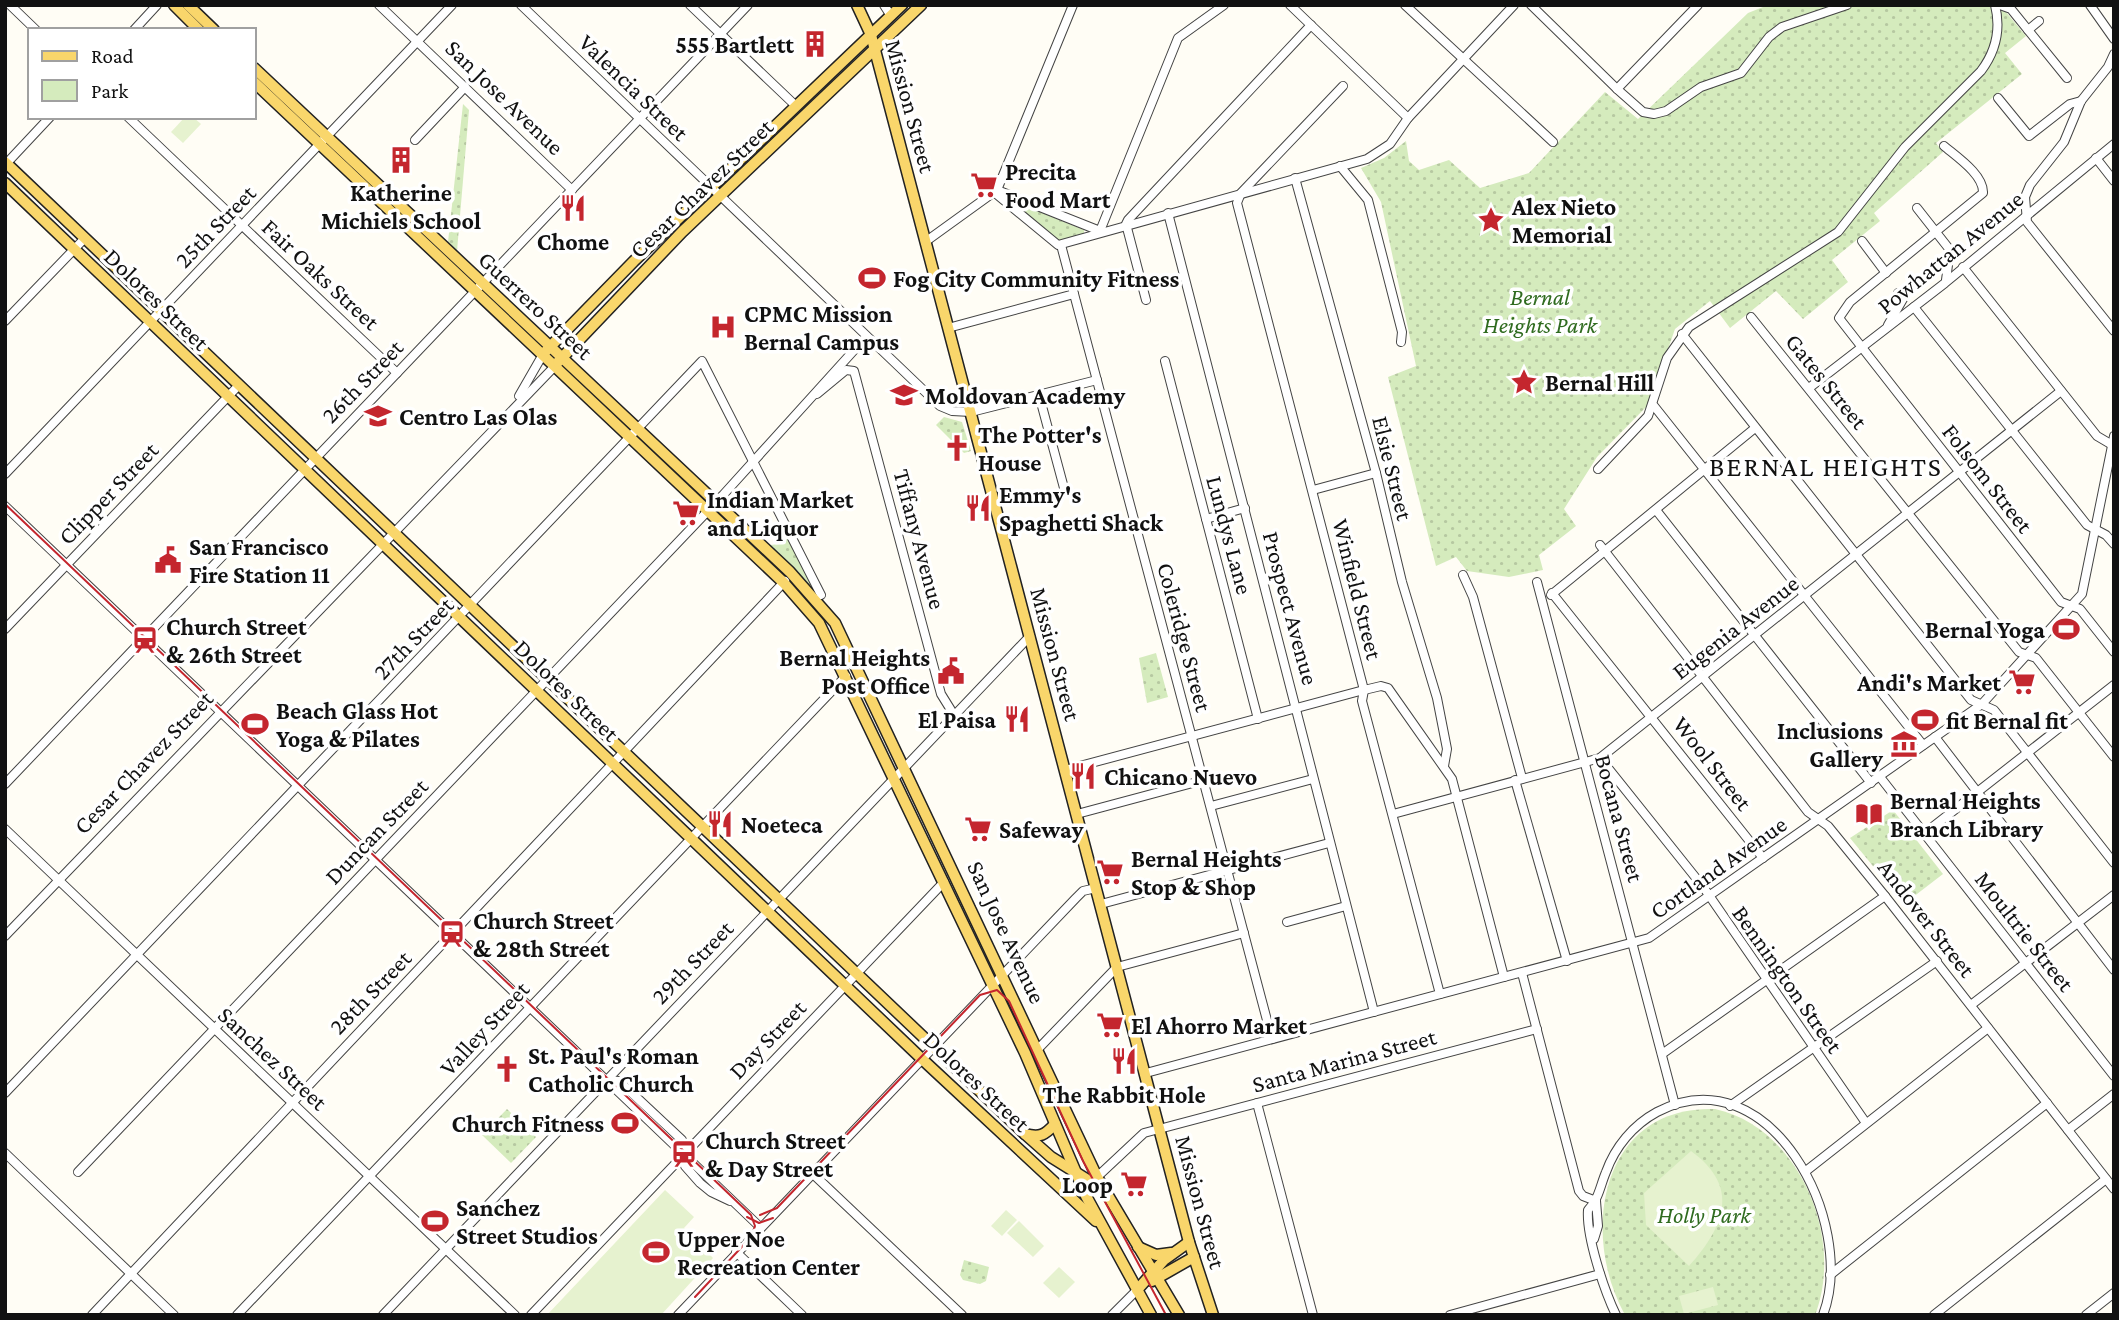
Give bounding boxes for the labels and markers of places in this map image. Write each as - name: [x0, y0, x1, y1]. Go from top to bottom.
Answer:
- building icon: 555 Bartlett: [800, 29, 830, 59]
- place label: 555 Bartlett: [675, 31, 794, 58]
- building icon: Katherine Michiels School: [386, 145, 416, 175]
- place label: Precita Food Mart: [1005, 158, 1111, 213]
- supermarket icon: Precita Food Mart: [969, 170, 999, 200]
- place label: Katherine Michiels School: [321, 179, 481, 234]
- restaurant icon: Chome: [558, 193, 588, 223]
- place label: Alex Nieto Memorial: [1511, 193, 1616, 248]
- place icon: Alex Nieto Memorial: [1476, 205, 1506, 235]
- place label: Chome: [537, 228, 609, 255]
- sports icon: Fog City Community Fitness: [857, 263, 887, 293]
- place label: Fog City Community Fitness: [893, 265, 1180, 292]
- place label: CPMC Mission Bernal Campus: [744, 300, 899, 355]
- hospital icon: CPMC Mission Bernal Campus: [708, 312, 738, 342]
- place icon: Bernal Hill: [1509, 367, 1539, 397]
- place label: Bernal Hill: [1545, 369, 1654, 396]
- school or university icon: Moldovan Academy: [889, 380, 919, 410]
- place label: Moldovan Academy: [925, 382, 1125, 409]
- school or university icon: Centro Las Olas: [363, 401, 393, 431]
- place label: Centro Las Olas: [399, 403, 557, 430]
- place label: The Potter's House: [978, 421, 1102, 476]
- church icon: The Potter's House: [942, 433, 972, 463]
- place label: Emmy's Spaghetti Shack: [999, 481, 1164, 536]
- place label: Indian Market and Liquor: [707, 486, 854, 541]
- restaurant icon: Emmy's Spaghetti Shack: [963, 493, 993, 523]
- supermarket icon: Indian Market and Liquor: [671, 498, 701, 528]
- place label: San Francisco Fire Station 11: [189, 533, 330, 588]
- public building icon: San Francisco Fire Station 11: [153, 545, 183, 575]
- place label: Church Street & 26th Street: [166, 613, 307, 668]
- sports icon: Bernal Yoga: [2051, 614, 2081, 644]
- place label: Bernal Yoga: [1925, 616, 2045, 643]
- station icon: Church Street & 26th Street: [130, 625, 160, 655]
- place label: Bernal Heights Post Office: [779, 644, 930, 699]
- public building icon: Bernal Heights Post Office: [936, 656, 966, 686]
- supermarket icon: Andi's Market: [2007, 667, 2037, 697]
- place label: Andi's Market: [1856, 669, 2001, 696]
- place label: Beach Glass Hot Yoga & Pilates: [276, 697, 438, 752]
- restaurant icon: El Paisa: [1002, 704, 1032, 734]
- sports icon: fit Bernal fit: [1910, 705, 1940, 735]
- place label: El Paisa: [918, 706, 996, 733]
- place label: fit Bernal fit: [1946, 707, 2068, 734]
- sports icon: Beach Glass Hot Yoga & Pilates: [240, 709, 270, 739]
- place label: Inclusions Gallery: [1777, 717, 1883, 772]
- museum icon: Inclusions Gallery: [1889, 729, 1919, 759]
- restaurant icon: Chicano Nuevo: [1068, 761, 1098, 791]
- place label: Chicano Nuevo: [1104, 763, 1257, 790]
- place label: Bernal Heights Branch Library: [1890, 787, 2043, 842]
- library icon: Bernal Heights Branch Library: [1854, 799, 1884, 829]
- restaurant icon: Noeteca: [705, 809, 735, 839]
- place label: Noeteca: [741, 811, 823, 838]
- supermarket icon: Safeway: [963, 814, 993, 844]
- place label: Safeway: [999, 816, 1084, 843]
- place label: Bernal Heights Stop & Shop: [1131, 845, 1282, 900]
- supermarket icon: Bernal Heights Stop & Shop: [1095, 857, 1125, 887]
- place label: Church Street & 28th Street: [473, 907, 614, 962]
- station icon: Church Street & 28th Street: [437, 919, 467, 949]
- supermarket icon: El Ahorro Market: [1095, 1010, 1125, 1040]
- place label: El Ahorro Market: [1131, 1012, 1307, 1039]
- place label: St. Paul's Roman Catholic Church: [528, 1042, 699, 1097]
- restaurant icon: The Rabbit Hole: [1109, 1046, 1139, 1076]
- church icon: St. Paul's Roman Catholic Church: [492, 1054, 522, 1084]
- place label: The Rabbit Hole: [1042, 1081, 1206, 1108]
- sports icon: Church Fitness: [610, 1108, 640, 1138]
- place label: Church Fitness: [452, 1110, 604, 1137]
- place label: Church Street & Day Street: [705, 1127, 846, 1182]
- station icon: Church Street & Day Street: [669, 1139, 699, 1169]
- supermarket icon: Loop: [1119, 1169, 1149, 1199]
- place label: Loop: [1062, 1171, 1113, 1198]
- place label: Sanchez Street Studios: [456, 1194, 598, 1249]
- sports icon: Sanchez Street Studios: [420, 1206, 450, 1236]
- place label: Upper Noe Recreation Center: [677, 1225, 860, 1280]
- sports icon: Upper Noe Recreation Center: [641, 1237, 671, 1267]

